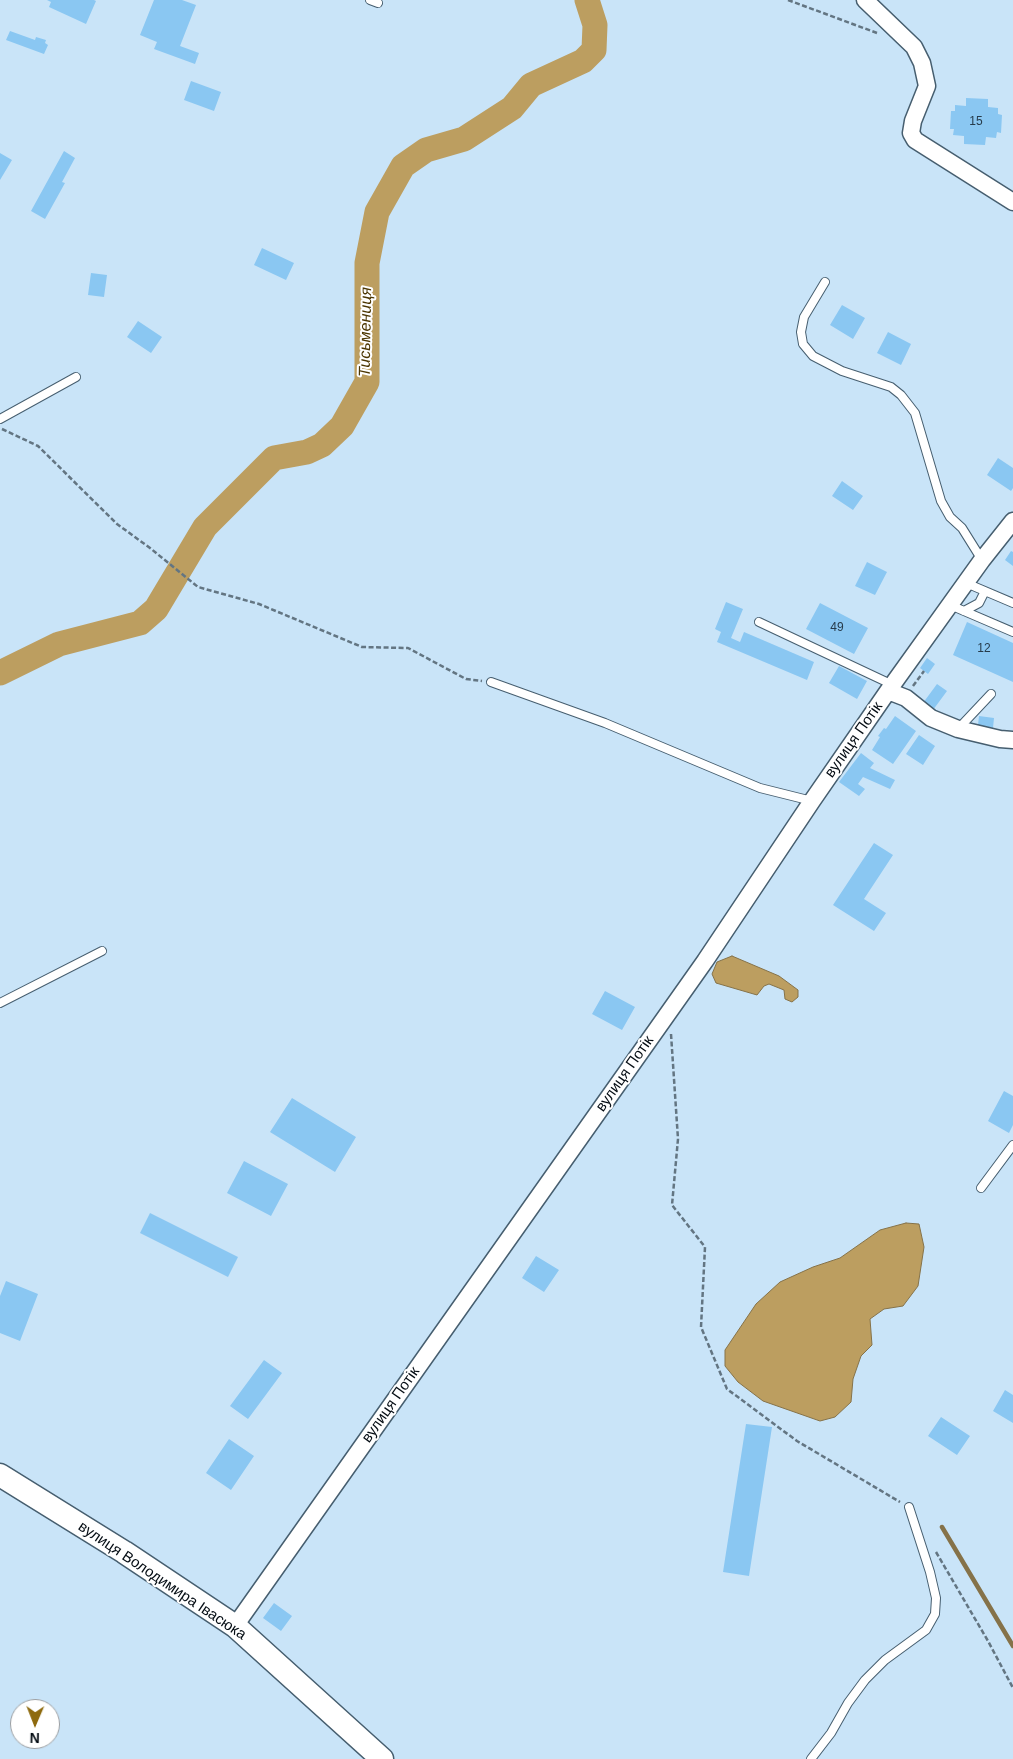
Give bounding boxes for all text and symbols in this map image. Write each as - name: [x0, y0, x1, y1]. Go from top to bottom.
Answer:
- house number: 15: [969, 115, 983, 129]
- water label: Тисьмениця: [356, 287, 376, 377]
- house number: 49: [830, 621, 844, 635]
- house number: 12: [977, 642, 991, 656]
- street label: вулиця Потік: [821, 699, 887, 781]
- street label: вулиця Потік: [592, 1033, 658, 1115]
- street label: вулиця Потік: [358, 1364, 424, 1446]
- street label: вулиця Володимира Івасюка: [75, 1518, 249, 1644]
- north arrow: [10, 1699, 60, 1749]
- text: N: [30, 1730, 40, 1746]

